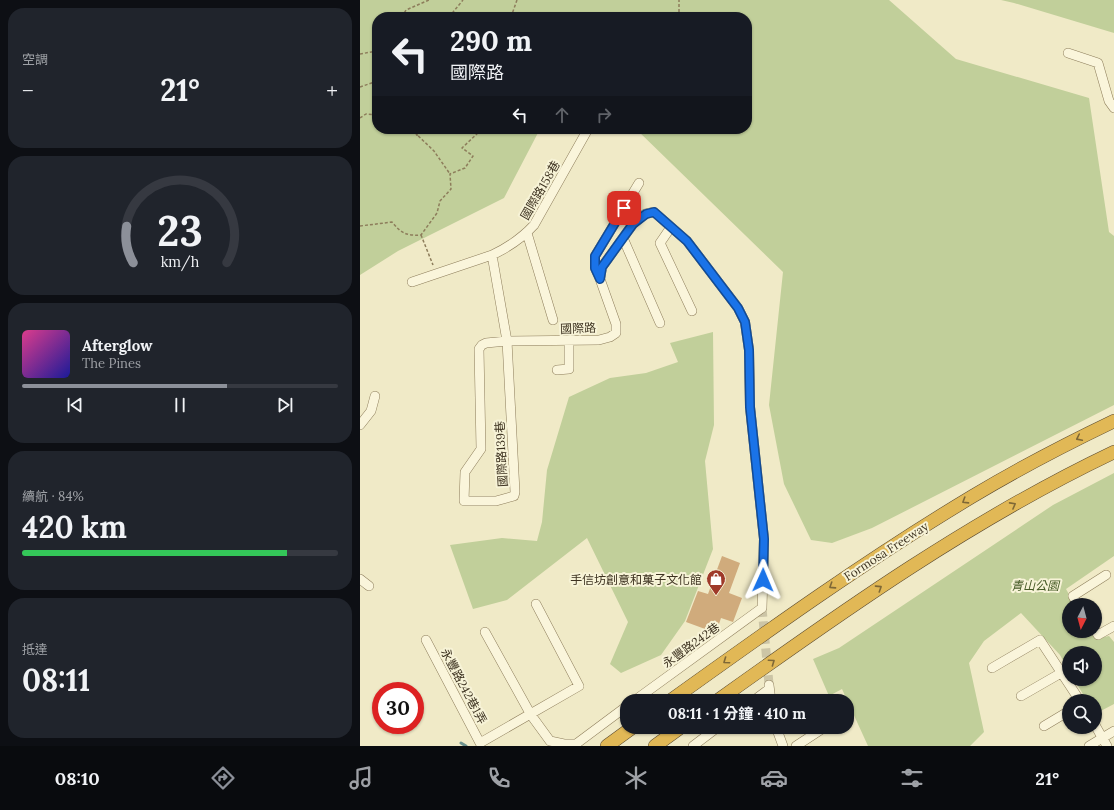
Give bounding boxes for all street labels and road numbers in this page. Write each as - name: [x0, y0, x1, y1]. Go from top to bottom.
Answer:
- street label: 國際路158巷: [517, 158, 563, 222]
- street label: 國際路: [560, 320, 596, 336]
- street label: 國際路139巷: [492, 421, 510, 487]
- street label: Formosa Freeway: [841, 518, 932, 584]
- street label: 永豐路242巷: [659, 619, 723, 671]
- street label: 永豐路242巷1弄: [438, 646, 490, 726]

